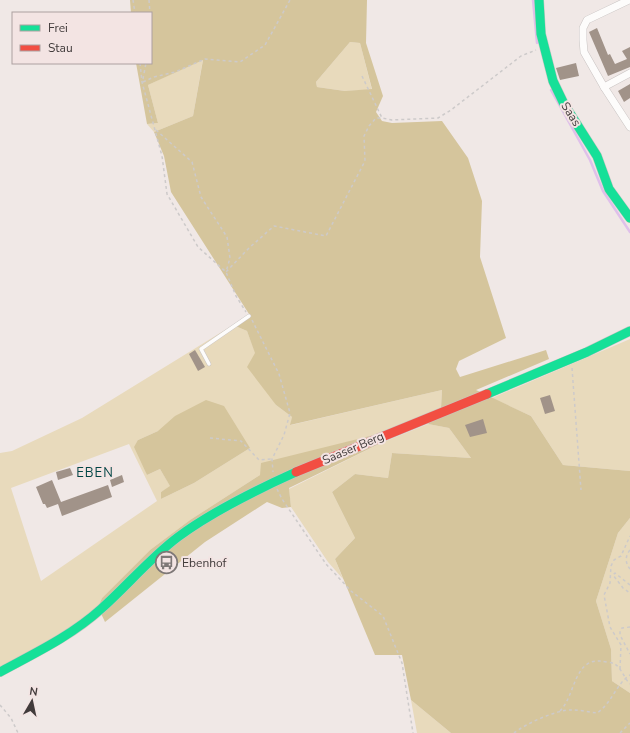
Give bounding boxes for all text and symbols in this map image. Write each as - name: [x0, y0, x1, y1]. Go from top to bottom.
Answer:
- legend: [12, 12, 152, 64]
- text: Frei: [48, 20, 68, 36]
- text: Stau: [48, 40, 73, 56]
- street label: Saas: [557, 99, 585, 129]
- street label: Saaser Berg: [320, 428, 386, 468]
- district label: EBEN: [76, 464, 114, 482]
- bus stop icon: Ebenhof: [153, 550, 179, 576]
- place label: Ebenhof: [182, 555, 228, 571]
- north arrow: [12, 681, 52, 721]
- text: N: [28, 684, 39, 700]

